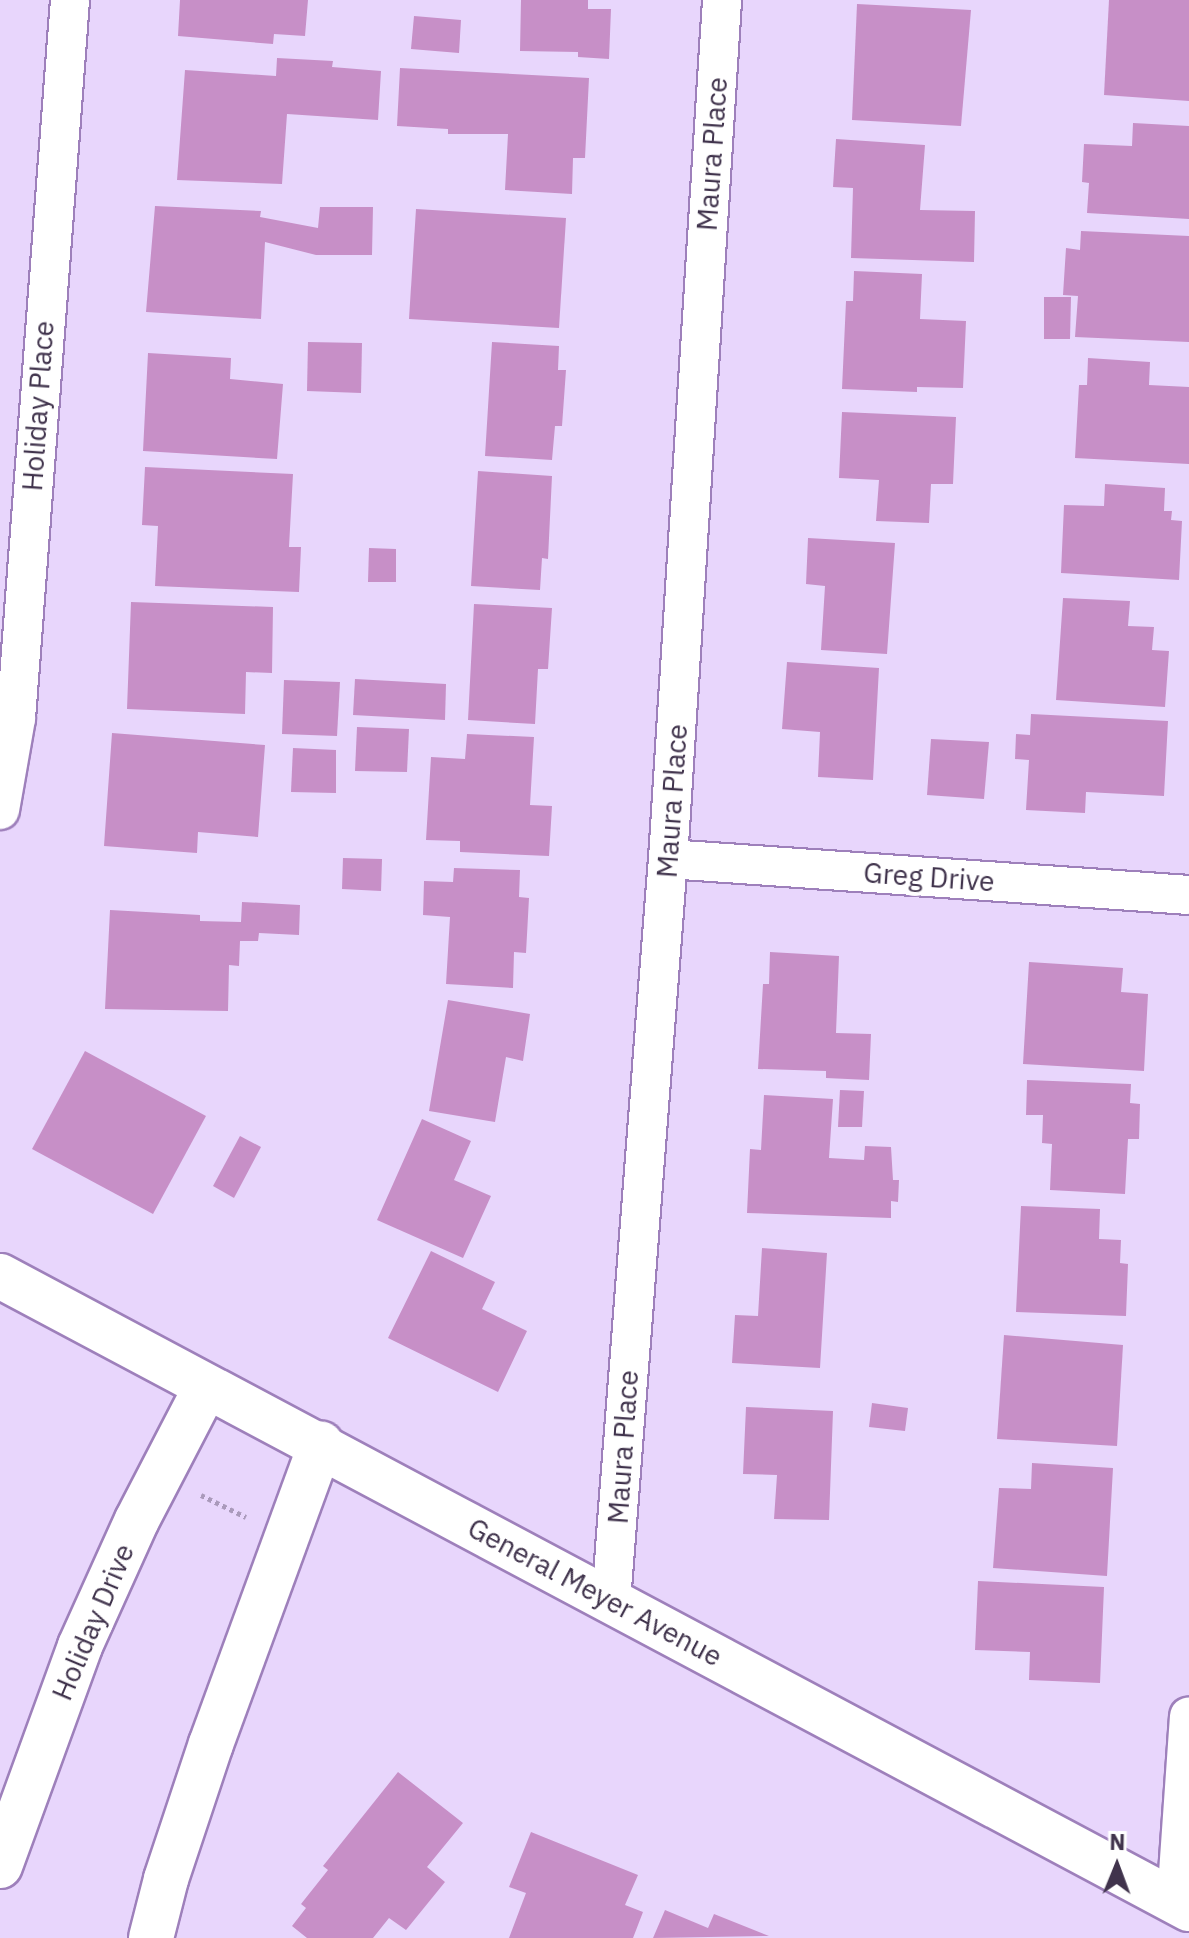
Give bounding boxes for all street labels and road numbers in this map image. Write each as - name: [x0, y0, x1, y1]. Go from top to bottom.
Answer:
- street label: Maura Place: [690, 76, 734, 232]
- street label: Holiday Place: [15, 320, 61, 492]
- street label: Maura Place: [650, 723, 694, 879]
- street label: Greg Drive: [862, 856, 996, 898]
- street label: Maura Place: [601, 1369, 645, 1525]
- street label: General Meyer Avenue: [462, 1511, 728, 1673]
- street label: Holiday Drive: [45, 1539, 141, 1705]

